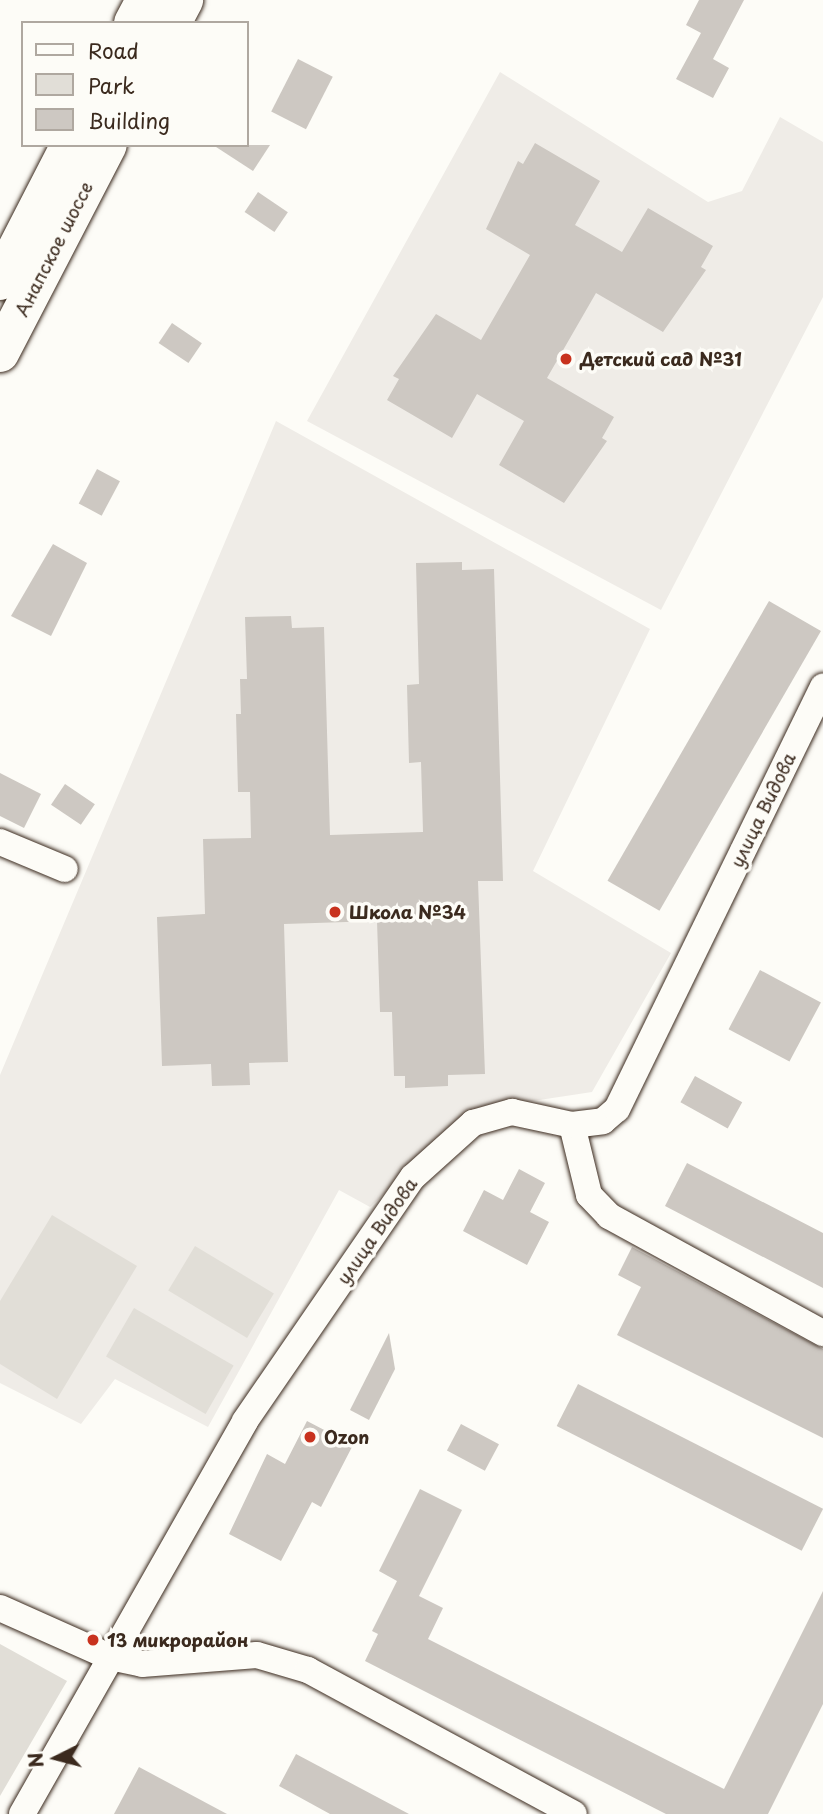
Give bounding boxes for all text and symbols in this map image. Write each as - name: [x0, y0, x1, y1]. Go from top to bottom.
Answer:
- legend: [21, 21, 248, 147]
- text: Road: [88, 34, 139, 66]
- text: Park: [88, 69, 135, 101]
- text: Building: [88, 104, 170, 136]
- street label: Анапское шоссе: [11, 178, 97, 320]
- place label: Детский сад №31: [580, 348, 743, 370]
- marker: Детский сад №31: [558, 351, 574, 367]
- street label: улица Видова: [726, 749, 800, 871]
- place label: Школа №34: [349, 901, 467, 923]
- marker: Школа №34: [327, 904, 343, 920]
- street label: улица Видова: [332, 1174, 422, 1288]
- place label: Ozon: [324, 1426, 369, 1448]
- marker: Ozon: [302, 1429, 318, 1445]
- place label: 13 микрорайон: [107, 1629, 249, 1651]
- marker: 13 микрорайон: [85, 1632, 101, 1648]
- north arrow: [21, 1723, 91, 1793]
- text: N: [20, 1751, 50, 1769]

